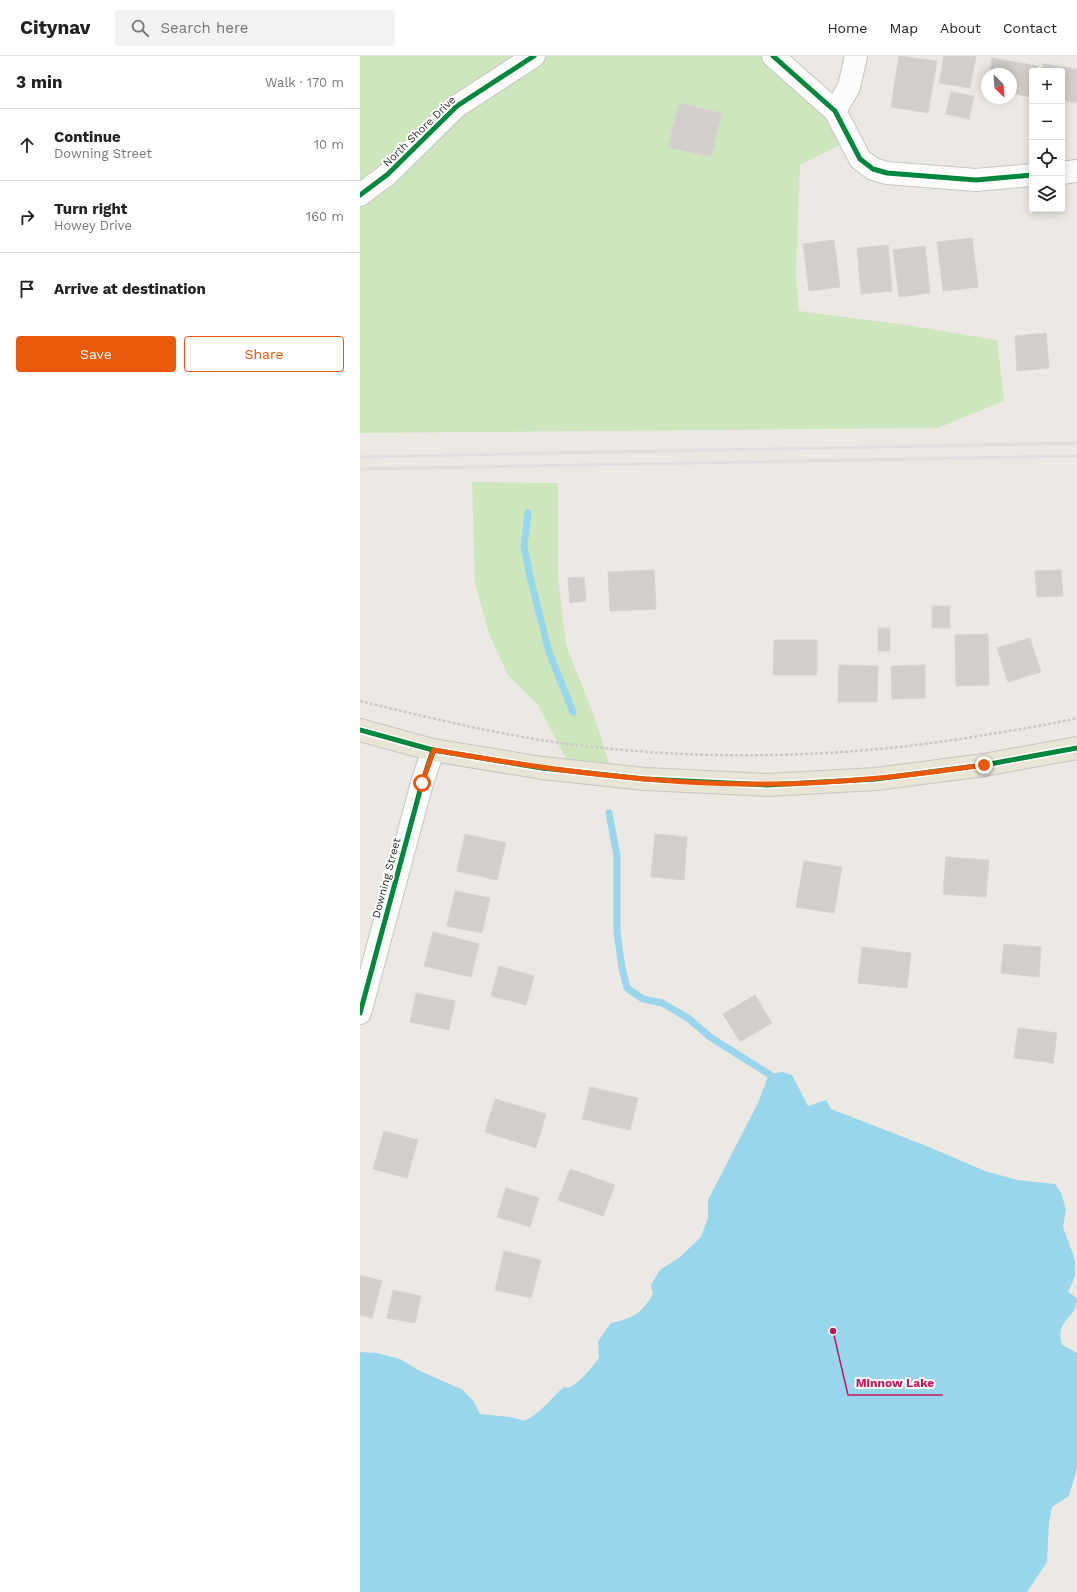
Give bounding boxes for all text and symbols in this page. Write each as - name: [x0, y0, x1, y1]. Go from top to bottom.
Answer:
- search box: [115, 10, 395, 46]
- text: Citynav: [20, 16, 91, 39]
- icon: search: [129, 17, 151, 39]
- text: Search here: [161, 19, 248, 37]
- text: Home: [827, 20, 867, 36]
- text: Map: [889, 20, 918, 36]
- text: About: [940, 20, 981, 36]
- text: Contact: [1003, 20, 1057, 36]
- north arrow: [981, 68, 1017, 104]
- map controls: [1029, 68, 1065, 212]
- button: +: [1029, 68, 1065, 104]
- text: 3 min: [16, 72, 62, 92]
- text: Walk · 170 m: [265, 75, 344, 90]
- street label: North Shore Drive: [380, 93, 458, 169]
- button: −: [1029, 104, 1065, 140]
- text: Continue: [54, 128, 121, 146]
- icon: ahead: [16, 134, 38, 156]
- text: 10 m: [314, 137, 344, 152]
- button: locate: [1029, 140, 1065, 176]
- text: Downing Street: [54, 146, 152, 161]
- button: layers: [1029, 176, 1065, 212]
- text: Turn right: [54, 200, 127, 218]
- icon: right: [16, 206, 38, 228]
- text: 160 m: [306, 209, 344, 224]
- text: Howey Drive: [54, 218, 132, 233]
- icon: arrive: [16, 278, 38, 300]
- text: Arrive at destination: [54, 280, 206, 298]
- button: Save: [16, 336, 176, 372]
- button: Share: [184, 336, 344, 372]
- route end: [975, 756, 993, 774]
- route start: [413, 774, 431, 792]
- street label: Downing Street: [369, 836, 404, 920]
- callout: Minnow Lake: [848, 1371, 943, 1395]
- text: Minnow Lake: [856, 1376, 934, 1390]

